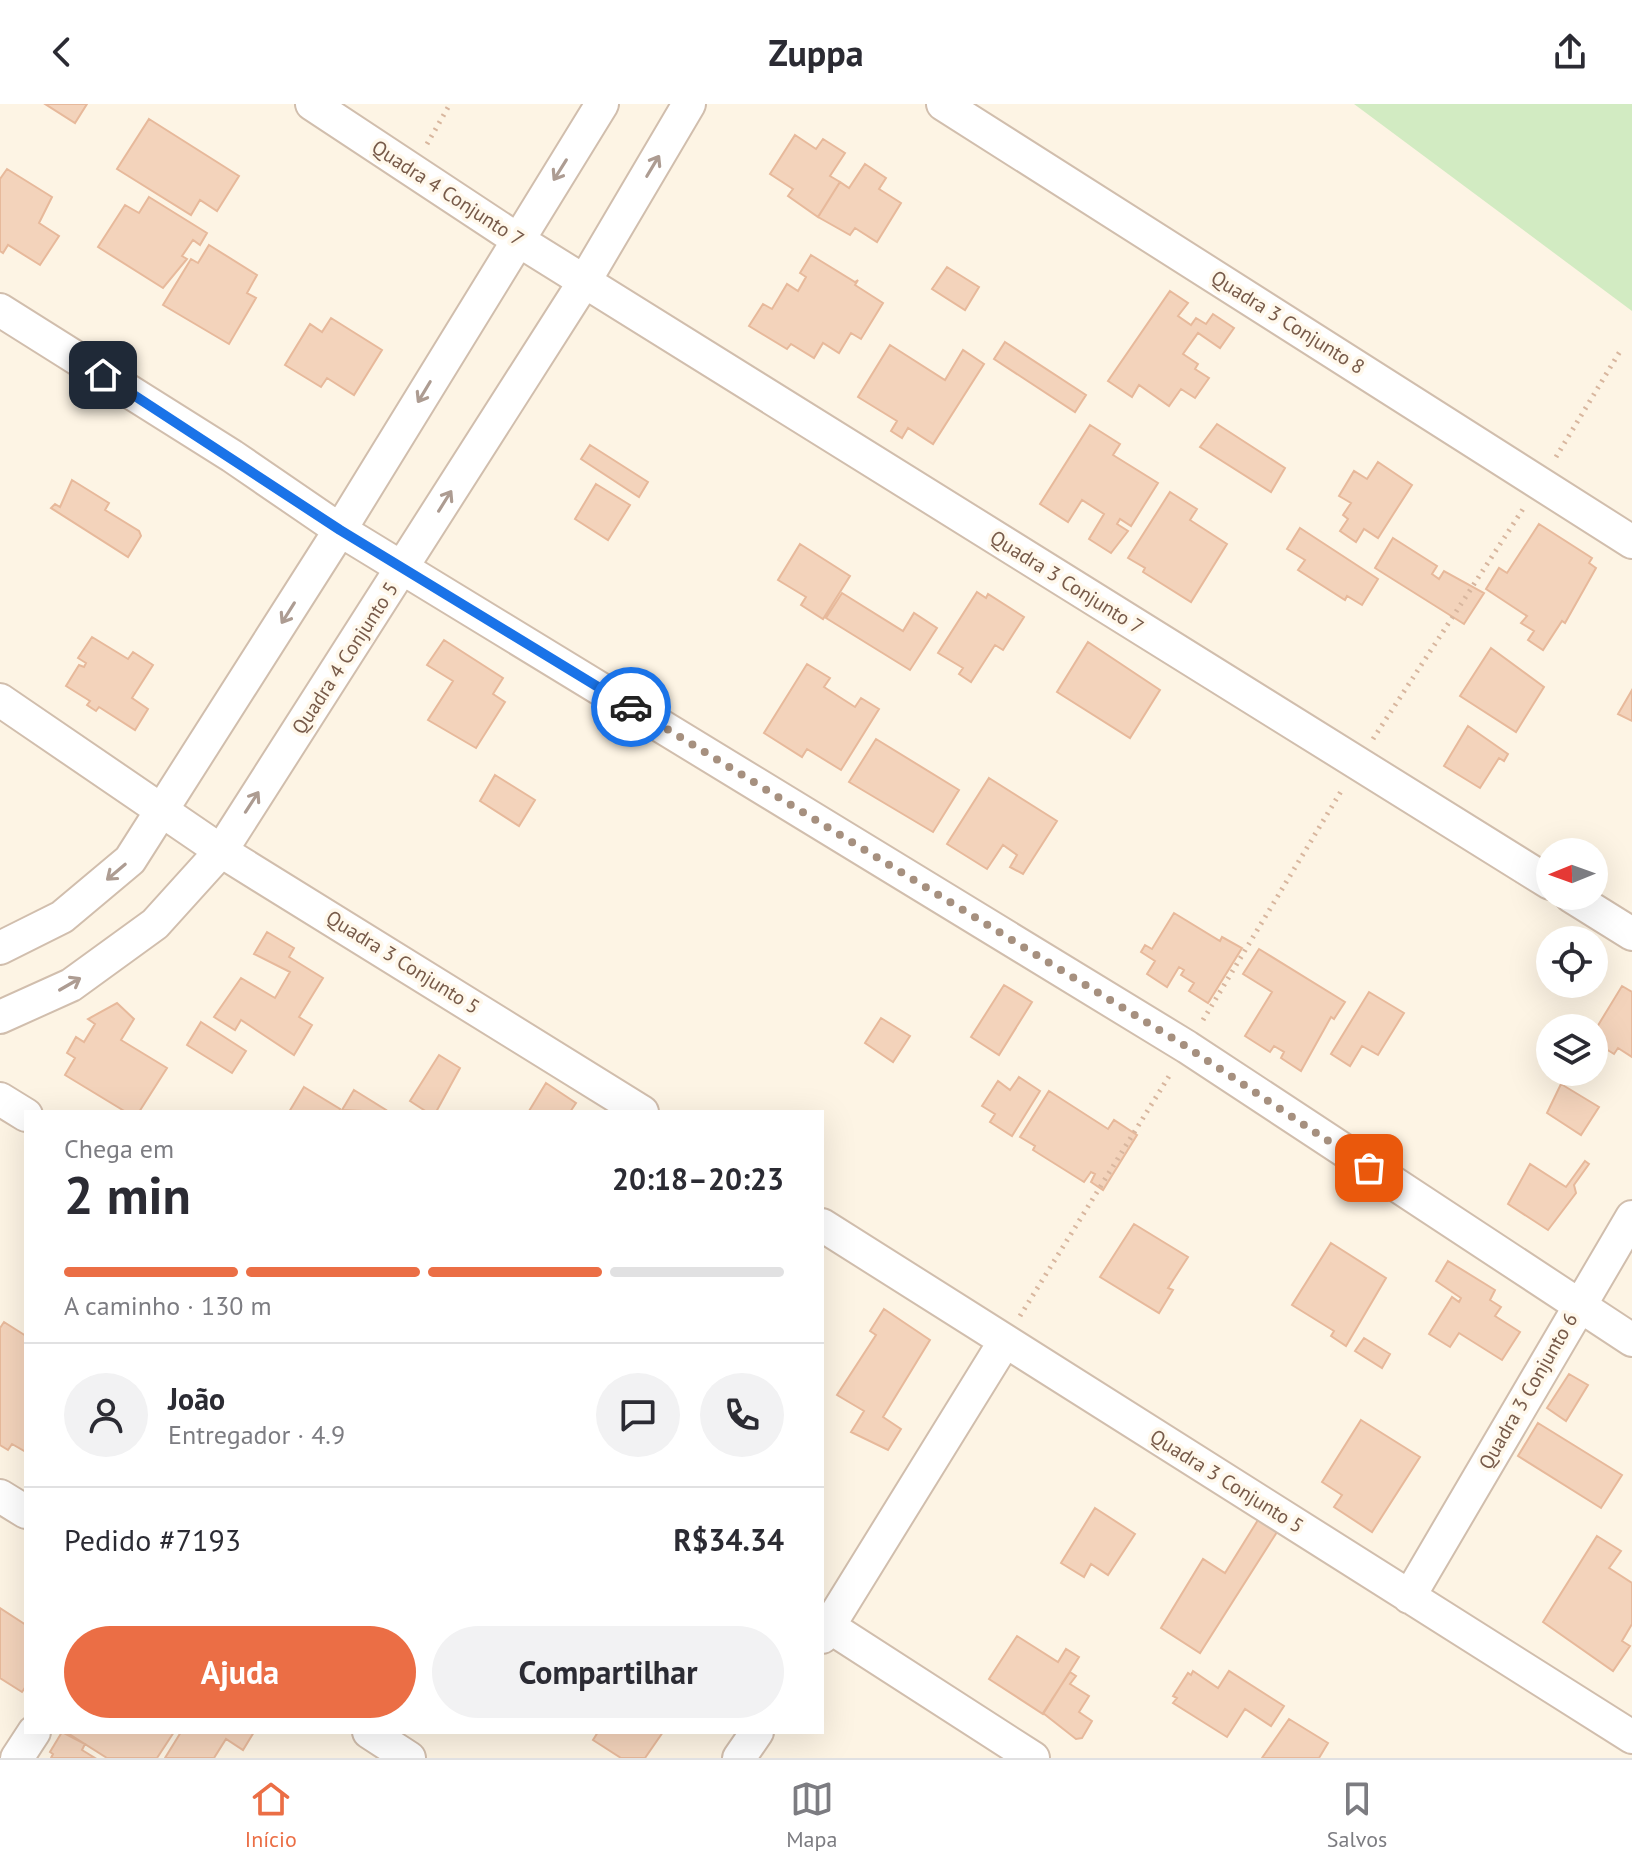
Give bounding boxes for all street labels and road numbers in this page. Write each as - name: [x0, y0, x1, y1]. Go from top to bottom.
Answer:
- street label: Quadra 4 Conjunto 7: [367, 134, 529, 252]
- street label: Quadra 3 Conjunto 8: [1206, 264, 1370, 380]
- street label: Quadra 3 Conjunto 7: [985, 524, 1149, 640]
- street label: Quadra 4 Conjunto 5: [286, 577, 404, 739]
- street label: Quadra 3 Conjunto 5: [321, 904, 485, 1020]
- street label: Quadra 3 Conjunto 6: [1473, 1308, 1583, 1474]
- street label: Quadra 3 Conjunto 5: [1145, 1423, 1309, 1539]

